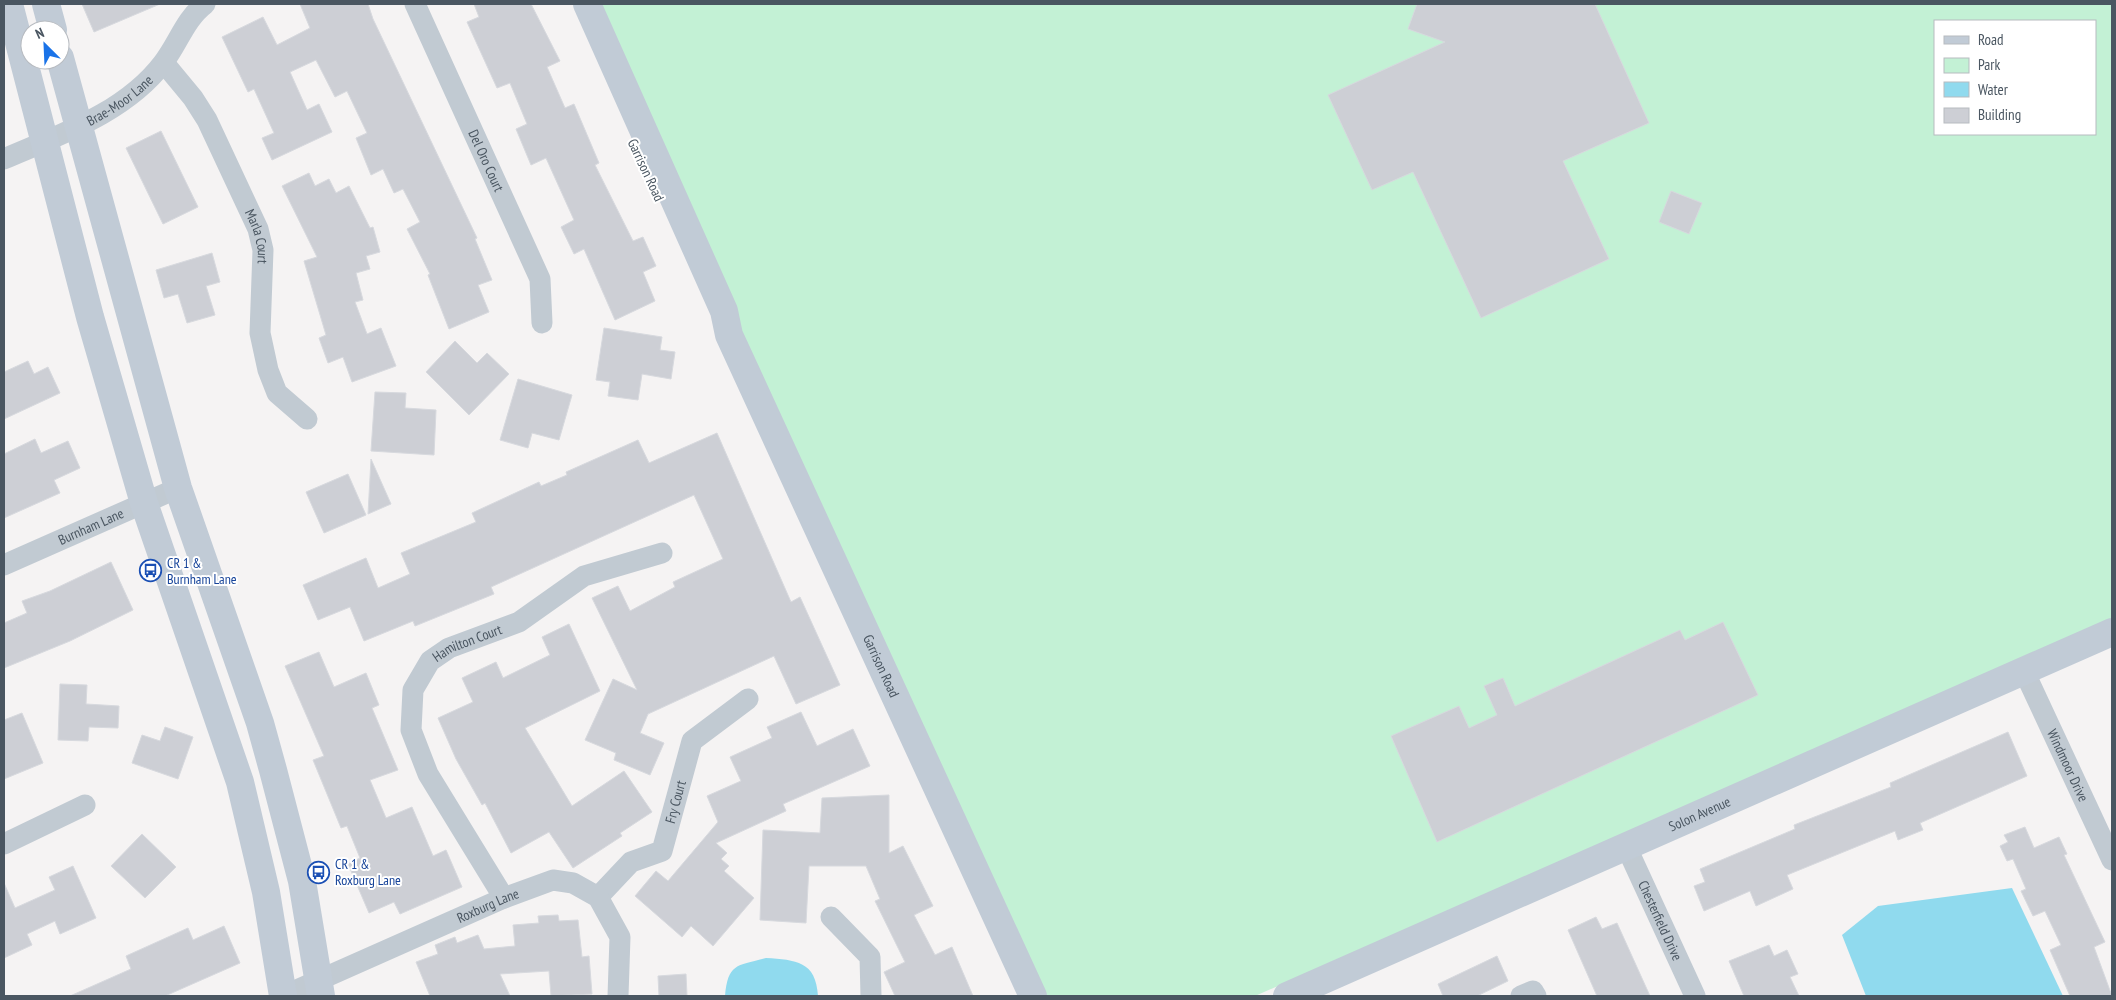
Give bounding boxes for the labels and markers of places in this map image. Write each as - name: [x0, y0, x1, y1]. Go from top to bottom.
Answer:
- place label: CR 1 & Burnham Lane: [167, 554, 237, 588]
- bus stop icon: CR 1 & Burnham Lane: [139, 559, 163, 583]
- place label: CR 1 & Roxburg Lane: [335, 855, 401, 889]
- bus stop icon: CR 1 & Roxburg Lane: [307, 860, 331, 884]

